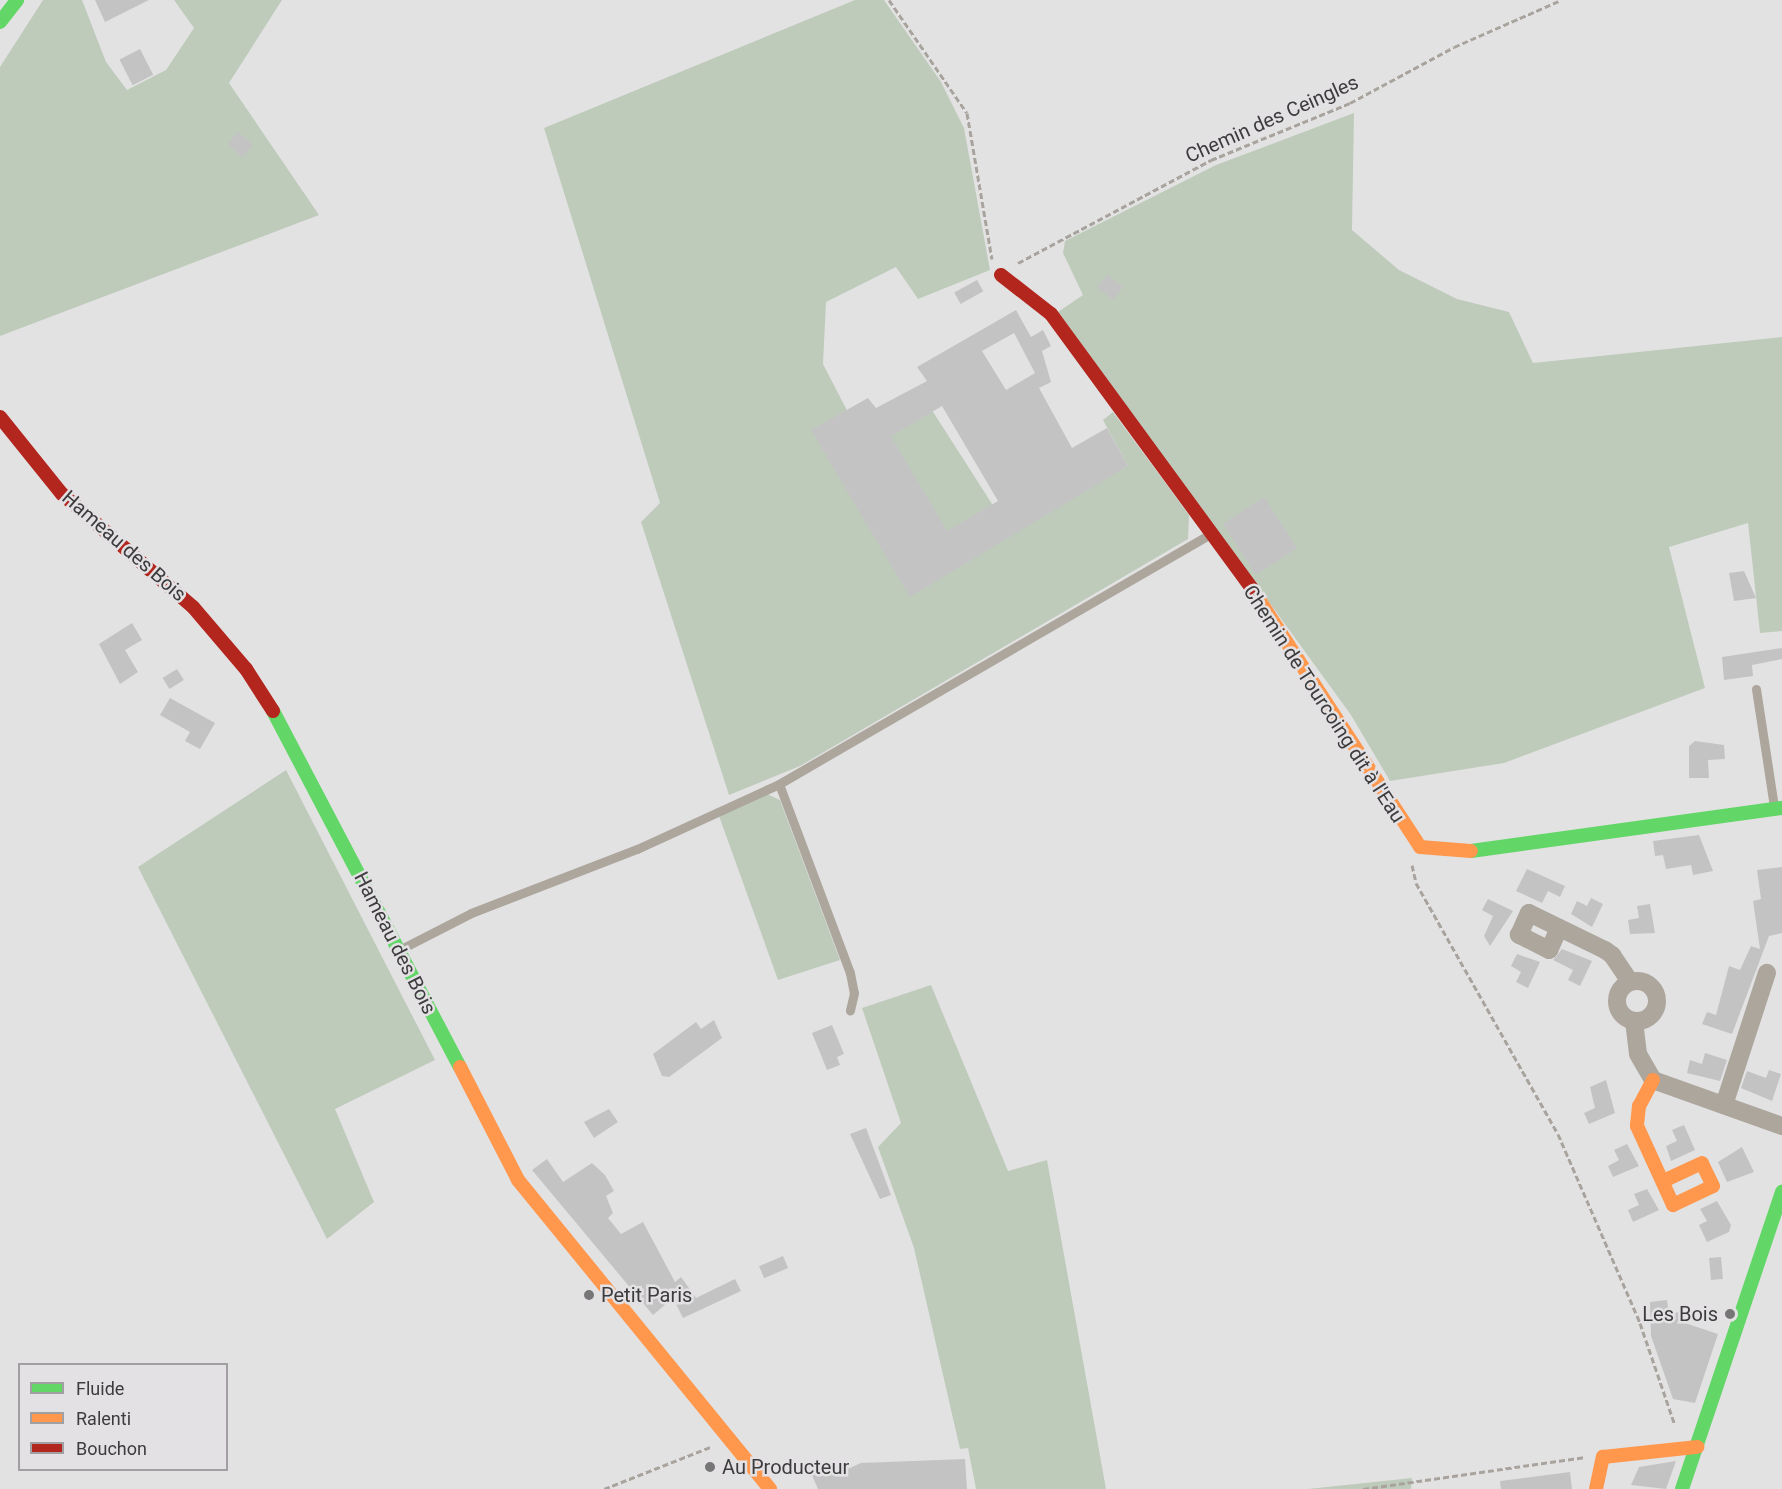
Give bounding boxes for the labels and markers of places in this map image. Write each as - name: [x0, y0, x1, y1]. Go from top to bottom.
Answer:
- place label: Petit Paris: [601, 1283, 692, 1307]
- marker: Petit Paris: [582, 1288, 596, 1302]
- place label: Les Bois: [1642, 1302, 1718, 1326]
- marker: Les Bois: [1723, 1307, 1737, 1321]
- place label: Au Producteur: [722, 1455, 849, 1479]
- marker: Au Producteur: [703, 1460, 717, 1474]

